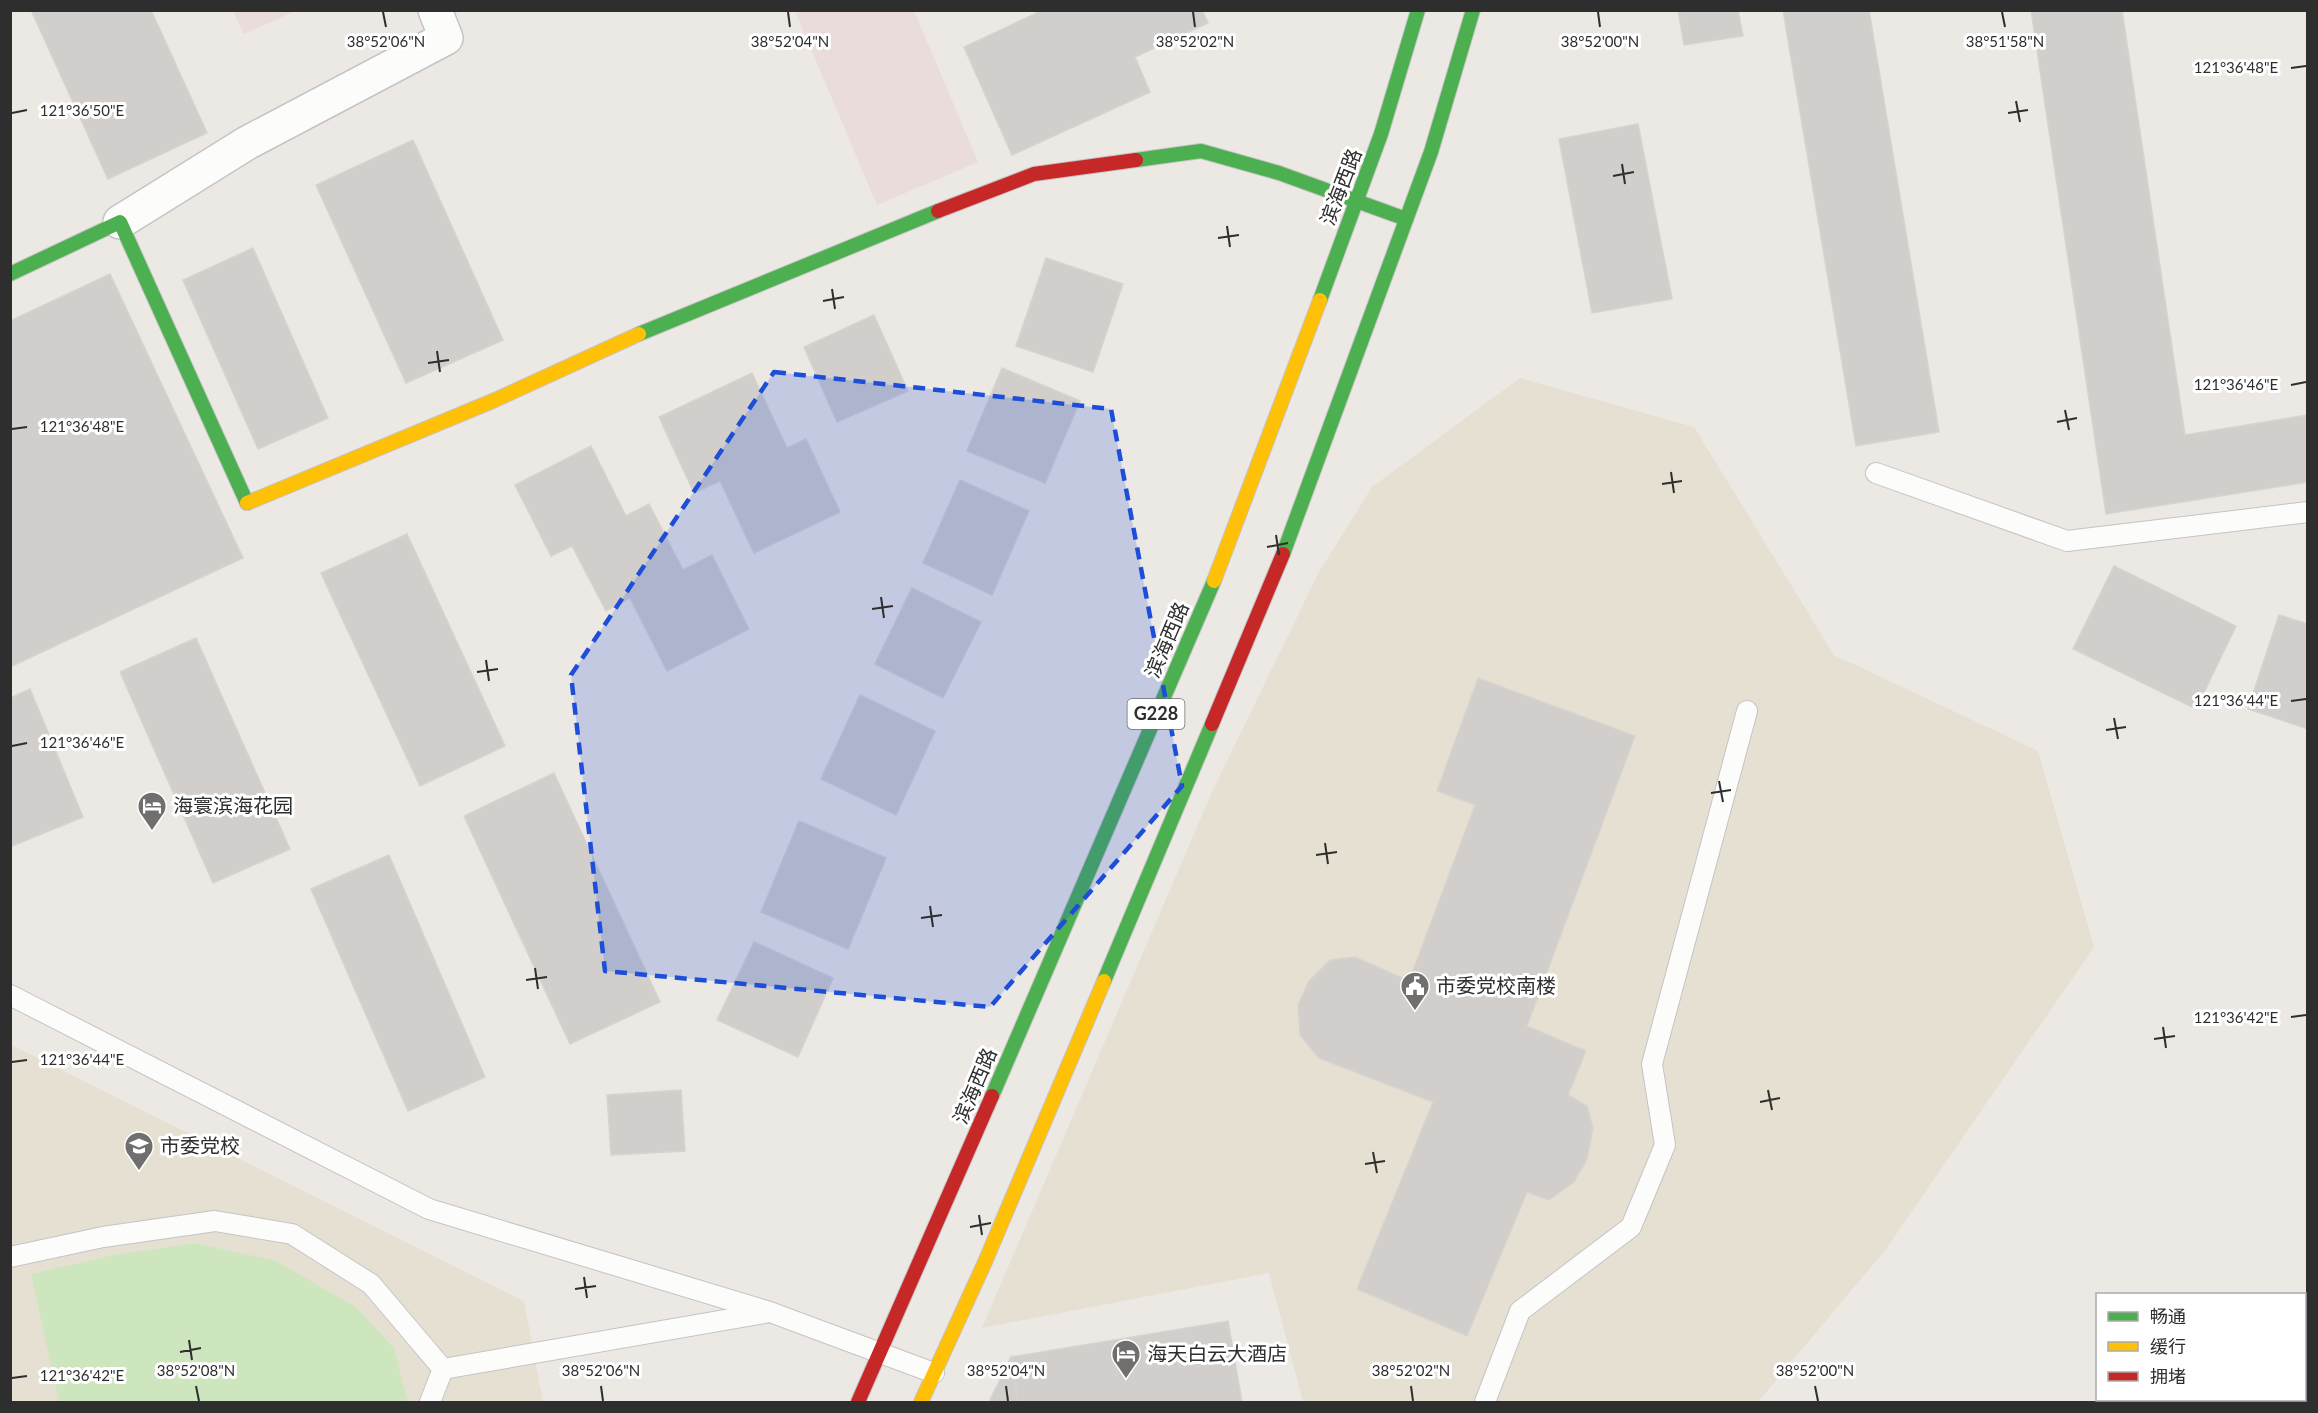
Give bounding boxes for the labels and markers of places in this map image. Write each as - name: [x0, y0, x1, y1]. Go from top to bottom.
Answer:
- hotel icon: 海寰滨海花园: [136, 790, 168, 832]
- place label: 海寰滨海花园: [173, 793, 293, 817]
- public building icon: 市委党校南楼: [1399, 970, 1431, 1012]
- place label: 市委党校南楼: [1436, 973, 1556, 997]
- school or university icon: 市委党校: [123, 1130, 155, 1172]
- place label: 市委党校: [160, 1133, 240, 1157]
- hotel icon: 海天白云大酒店: [1110, 1338, 1142, 1380]
- place label: 海天白云大酒店: [1147, 1341, 1287, 1365]

